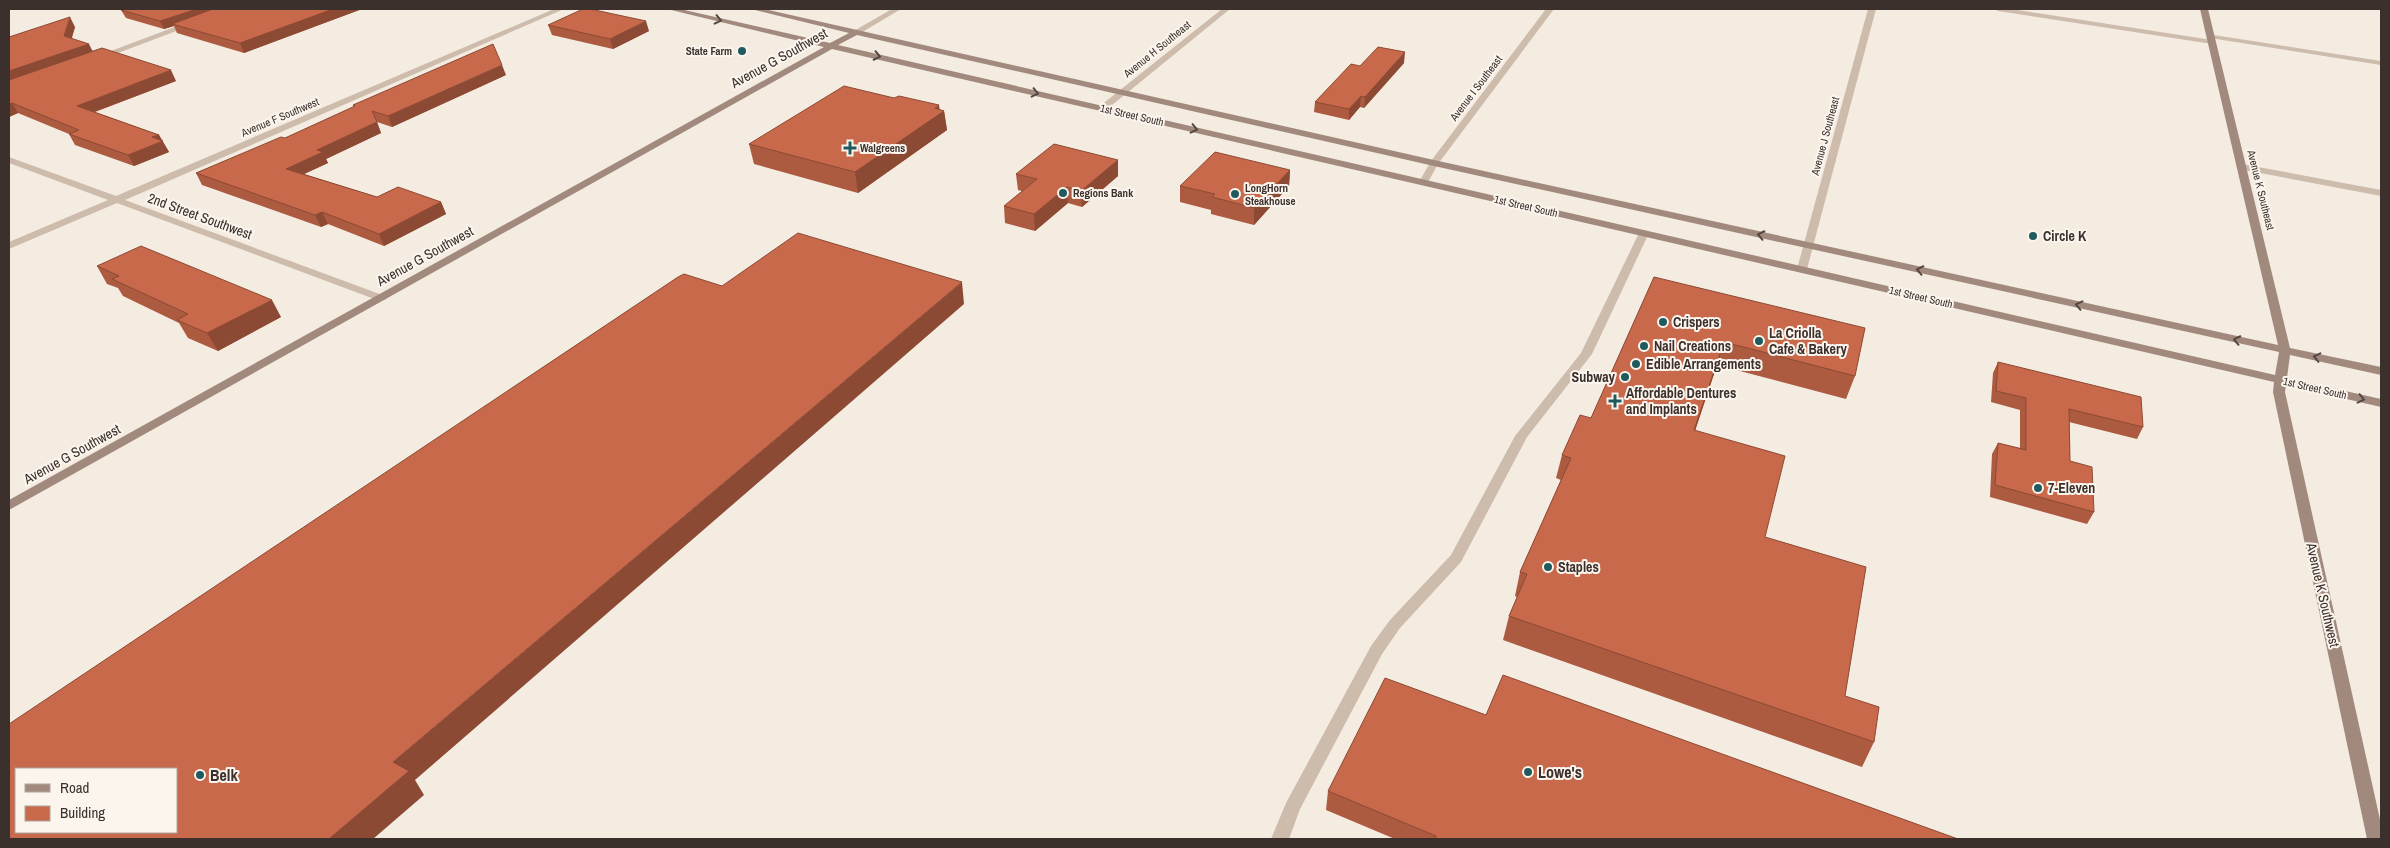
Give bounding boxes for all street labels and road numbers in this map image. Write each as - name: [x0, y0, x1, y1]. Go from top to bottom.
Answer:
- street label: Avenue H Southeast: [1120, 17, 1194, 81]
- street label: Avenue G Southwest: [727, 24, 830, 92]
- street label: Avenue I Southeast: [1446, 52, 1506, 124]
- street label: Avenue F Southwest: [238, 94, 321, 140]
- street label: Avenue J Southeast: [1808, 95, 1842, 178]
- street label: 1st Street South: [1099, 101, 1165, 129]
- street label: Avenue K Southeast: [2244, 148, 2278, 232]
- street label: 2nd Street Southwest: [145, 189, 255, 243]
- street label: 1st Street South: [1493, 192, 1559, 220]
- street label: Avenue G Southwest: [373, 222, 476, 290]
- street label: 1st Street South: [1888, 283, 1954, 311]
- street label: 1st Street South: [2282, 374, 2348, 402]
- street label: Avenue G Southwest: [20, 420, 123, 488]
- street label: Avenue K Southwest: [2302, 540, 2344, 649]

